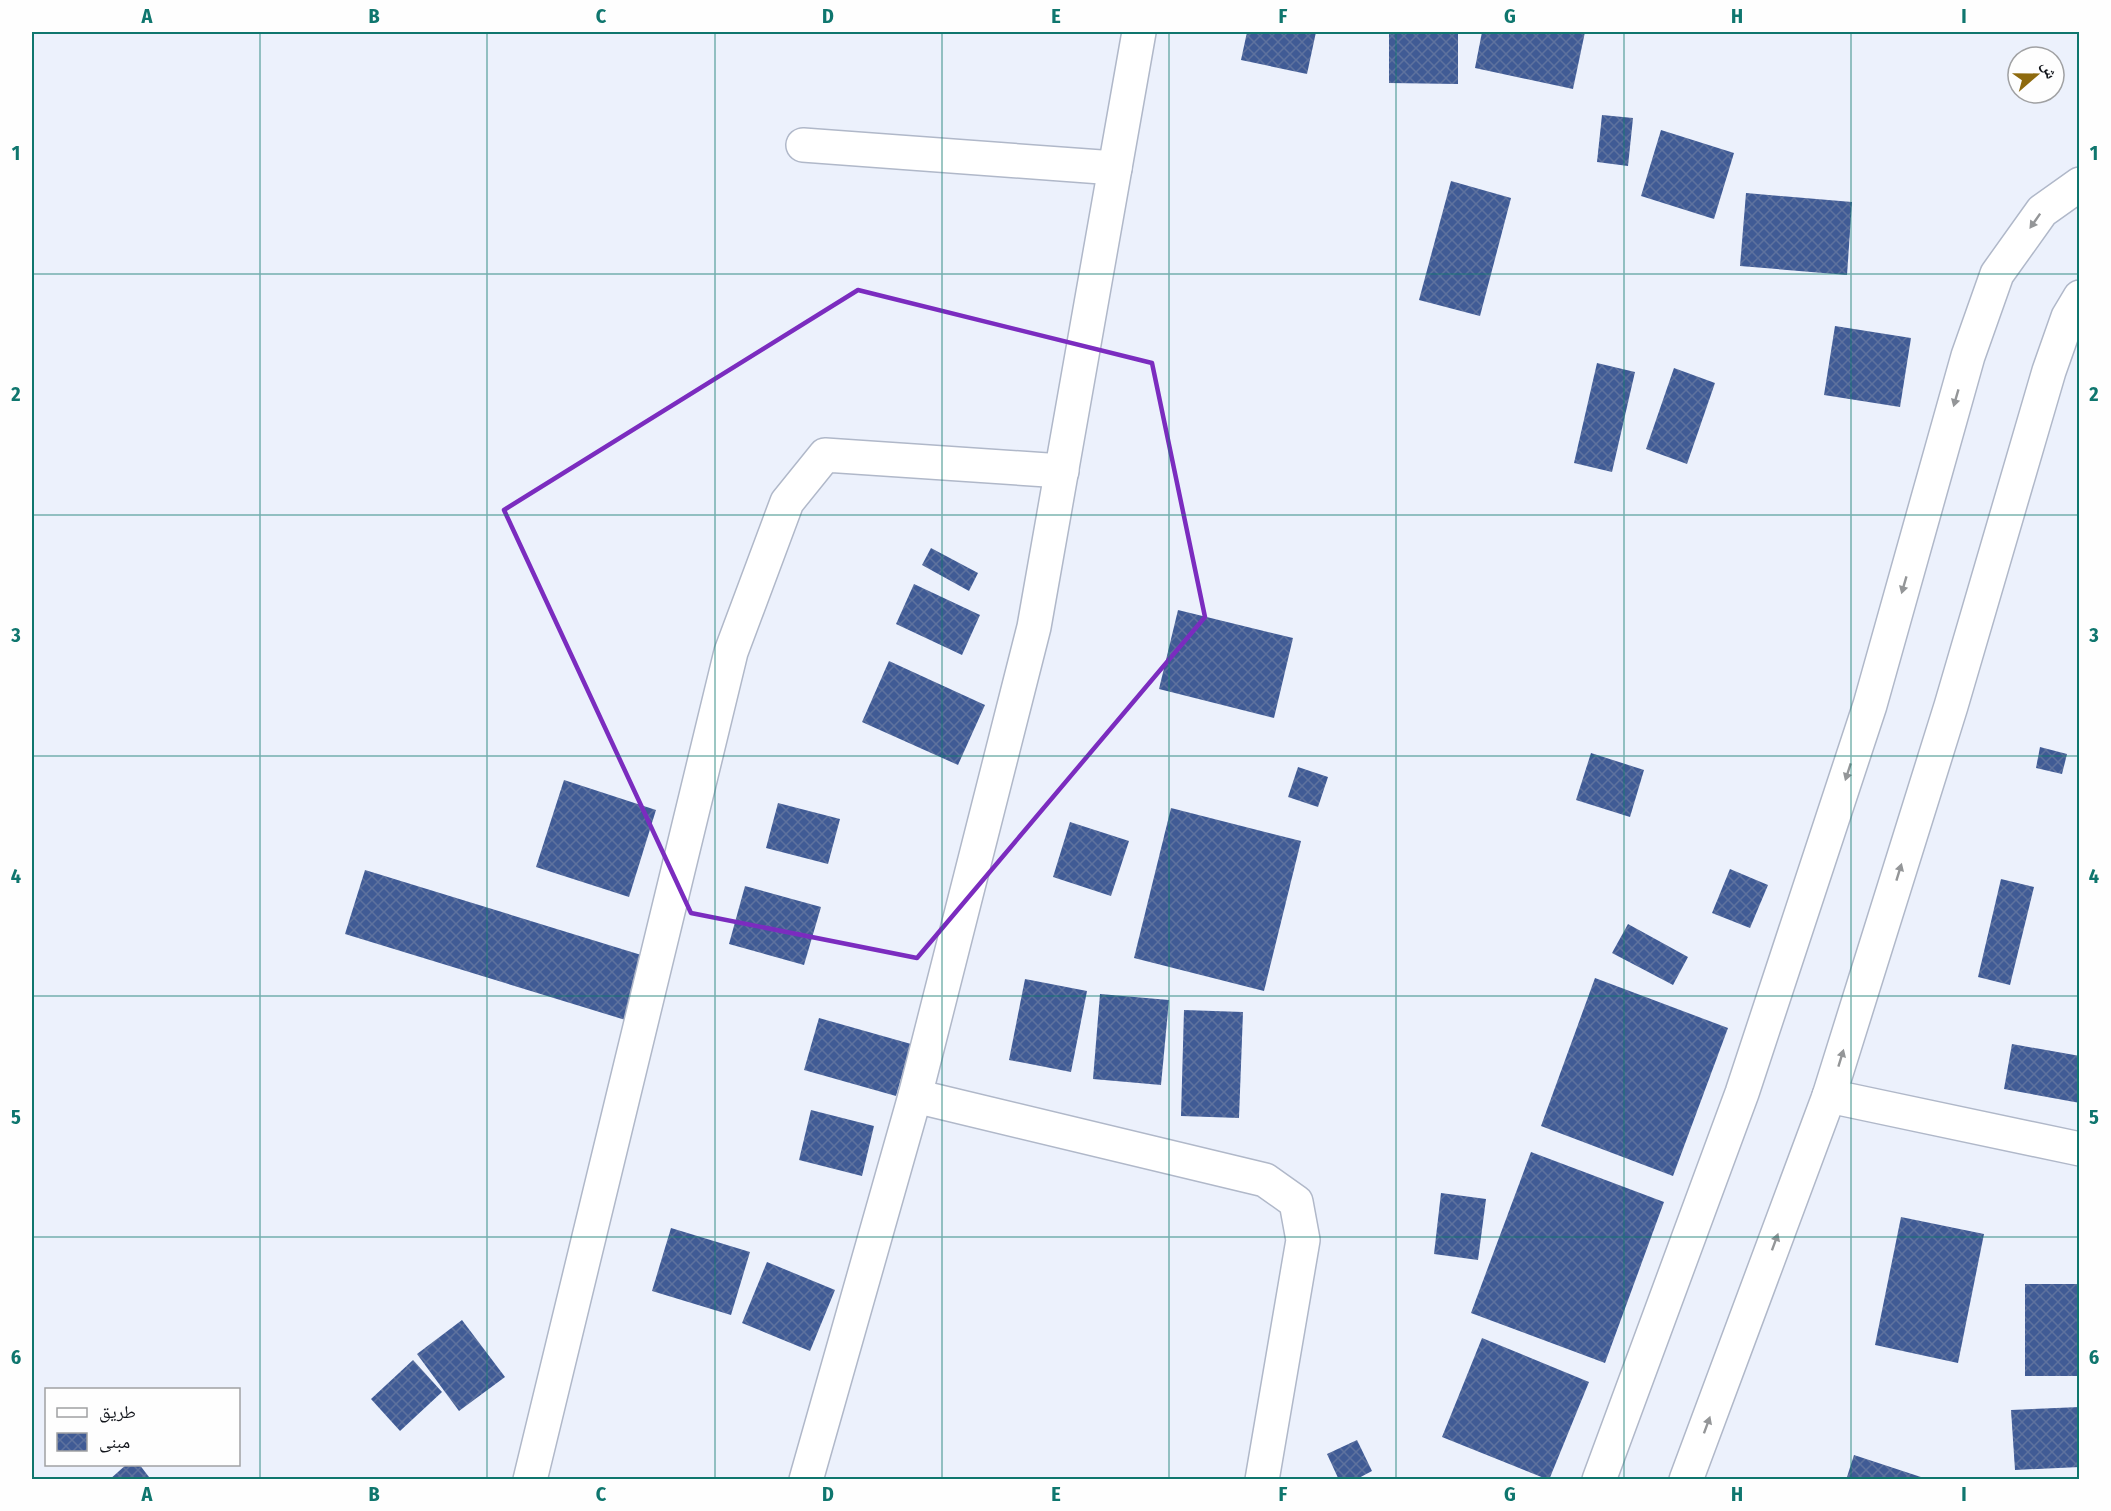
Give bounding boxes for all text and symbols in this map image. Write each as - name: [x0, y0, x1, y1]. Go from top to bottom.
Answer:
- text: A: [141, 4, 154, 28]
- text: B: [368, 4, 380, 28]
- text: C: [596, 4, 607, 28]
- text: D: [822, 4, 834, 28]
- text: E: [1051, 4, 1061, 28]
- text: F: [1279, 4, 1288, 28]
- text: G: [1504, 4, 1516, 28]
- text: H: [1731, 4, 1743, 28]
- text: I: [1961, 4, 1967, 28]
- north arrow: [2006, 45, 2066, 105]
- text: ش: [2038, 59, 2061, 81]
- text: 1: [12, 141, 20, 165]
- text: 1: [2090, 141, 2098, 165]
- one-way arrow: [2029, 213, 2041, 229]
- text: 2: [10, 382, 21, 406]
- text: 2: [2088, 382, 2099, 406]
- one-way arrow: [1951, 389, 1960, 407]
- one-way arrow: [1899, 577, 1908, 595]
- text: 3: [10, 623, 21, 647]
- text: 3: [2088, 623, 2099, 647]
- one-way arrow: [1843, 763, 1853, 781]
- one-way arrow: [1895, 863, 1904, 881]
- text: 4: [11, 864, 21, 888]
- text: 4: [2089, 864, 2099, 888]
- one-way arrow: [1837, 1049, 1846, 1067]
- text: 5: [11, 1105, 21, 1129]
- text: 5: [2089, 1105, 2099, 1129]
- one-way arrow: [1770, 1233, 1780, 1251]
- text: 6: [11, 1345, 21, 1369]
- text: 6: [2089, 1345, 2099, 1369]
- legend: [45, 1388, 240, 1466]
- text: طريق: [99, 1401, 136, 1423]
- one-way arrow: [1703, 1416, 1712, 1434]
- text: مبنى: [99, 1431, 130, 1453]
- text: A: [141, 1482, 154, 1506]
- text: B: [368, 1482, 380, 1506]
- text: C: [596, 1482, 607, 1506]
- text: D: [822, 1482, 834, 1506]
- text: E: [1051, 1482, 1061, 1506]
- text: F: [1279, 1482, 1288, 1506]
- text: G: [1504, 1482, 1516, 1506]
- text: H: [1731, 1482, 1743, 1506]
- text: I: [1961, 1482, 1967, 1506]

